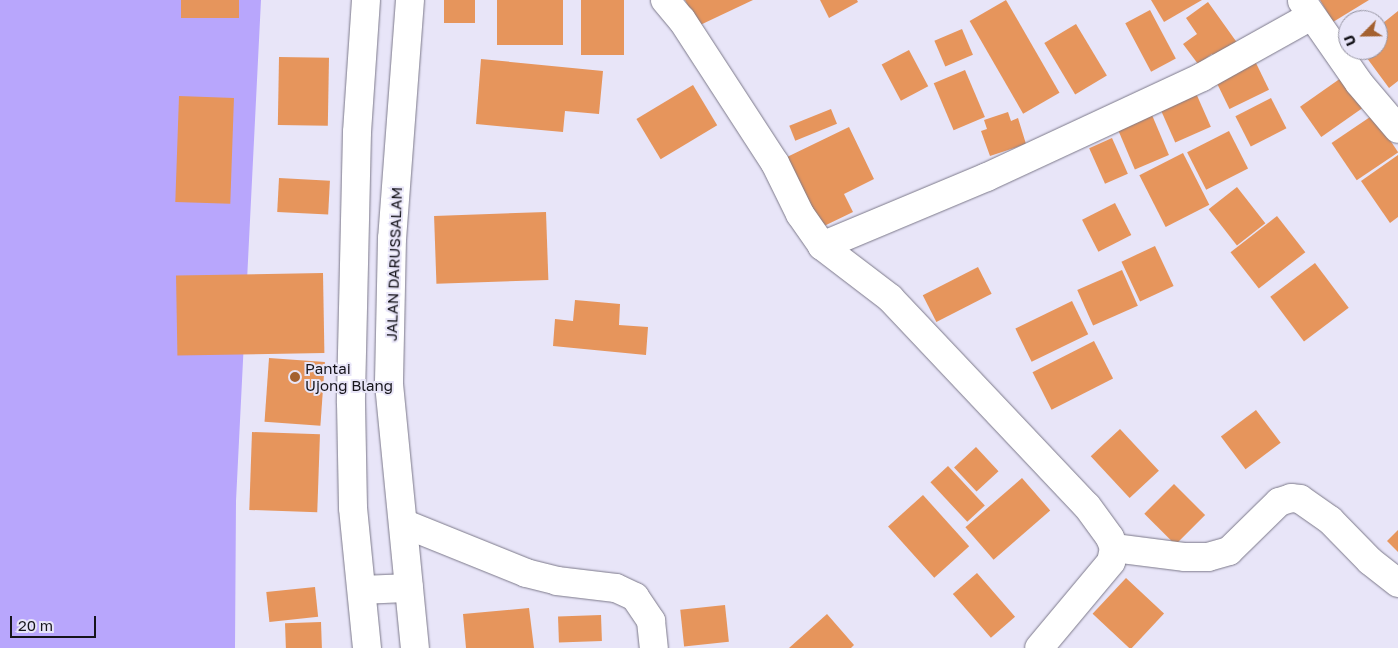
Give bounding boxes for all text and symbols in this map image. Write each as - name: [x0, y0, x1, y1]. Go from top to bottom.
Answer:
- north arrow: [1338, 10, 1388, 60]
- text: U: [1340, 33, 1359, 49]
- street label: JALAN DARUSSALAM: [382, 187, 406, 341]
- place label: Pantai Ujong Blang: [305, 359, 393, 394]
- marker: Pantai Ujong Blang: [289, 371, 301, 383]
- scale bar: [12, 606, 99, 638]
- text: 20 m: [18, 616, 53, 634]

